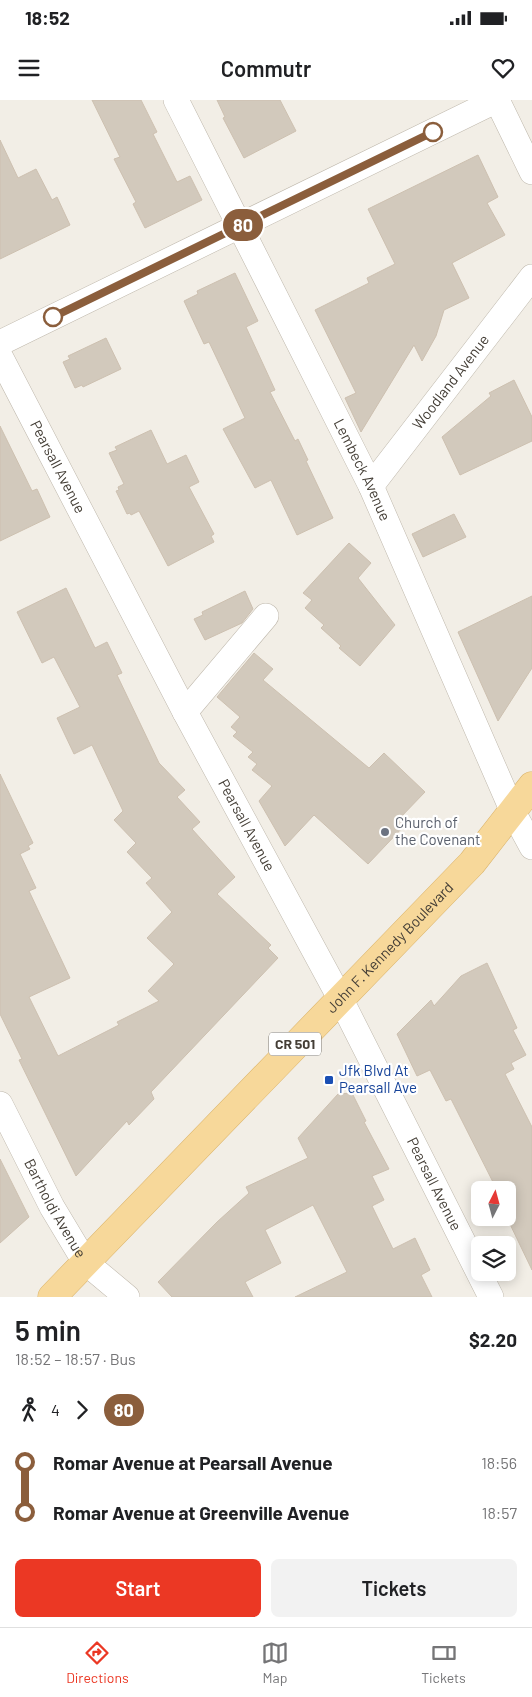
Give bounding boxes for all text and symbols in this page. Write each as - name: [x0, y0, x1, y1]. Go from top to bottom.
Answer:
- text: 18:52: [25, 6, 70, 29]
- icon: menu: [15, 54, 43, 82]
- icon: heart: [489, 54, 517, 82]
- text: Commutr: [221, 55, 311, 81]
- unlabelled marker: [423, 122, 443, 142]
- line badge: 80: [220, 209, 266, 241]
- text: 80: [233, 214, 253, 236]
- unlabelled marker: [43, 307, 63, 327]
- street label: Woodland Avenue: [408, 331, 492, 433]
- street label: Lembeck Avenue: [330, 415, 395, 523]
- street label: Pearsall Avenue: [27, 417, 90, 516]
- street label: Pearsall Avenue: [215, 776, 280, 874]
- place label: Church of the Covenant: [395, 813, 481, 848]
- marker: Church of the Covenant: [379, 826, 391, 838]
- street label: John F. Kennedy Boulevard: [322, 878, 457, 1016]
- road number: CR 501: [269, 1032, 321, 1056]
- place label: Jfk Blvd At Pearsall Ave: [339, 1061, 417, 1096]
- marker: Jfk Blvd At Pearsall Ave: [323, 1074, 335, 1086]
- street label: Pearsall Avenue: [404, 1134, 466, 1233]
- street label: Bartholdi Avenue: [21, 1156, 90, 1261]
- north arrow: [471, 1181, 516, 1226]
- map controls: [471, 1181, 516, 1281]
- button: layers: [471, 1236, 516, 1281]
- text: 5 min: [15, 1313, 81, 1347]
- text: $2.20: [469, 1328, 517, 1351]
- text: 18:52 – 18:57 · Bus: [15, 1349, 136, 1368]
- icon: walk: [15, 1396, 43, 1424]
- icon: forward: [68, 1396, 96, 1424]
- text: 80: [114, 1399, 134, 1421]
- text: 4: [51, 1400, 60, 1419]
- text: Romar Avenue at Pearsall Avenue: [53, 1451, 333, 1474]
- text: 18:56: [481, 1453, 517, 1472]
- text: Romar Avenue at Greenville Avenue: [53, 1501, 349, 1524]
- text: 18:57: [482, 1503, 517, 1522]
- button: Start: [15, 1559, 261, 1617]
- button: Tickets: [271, 1559, 517, 1617]
- tab: Directions: [66, 1639, 129, 1686]
- tab: Map: [261, 1639, 289, 1686]
- tab: Tickets: [421, 1639, 466, 1686]

